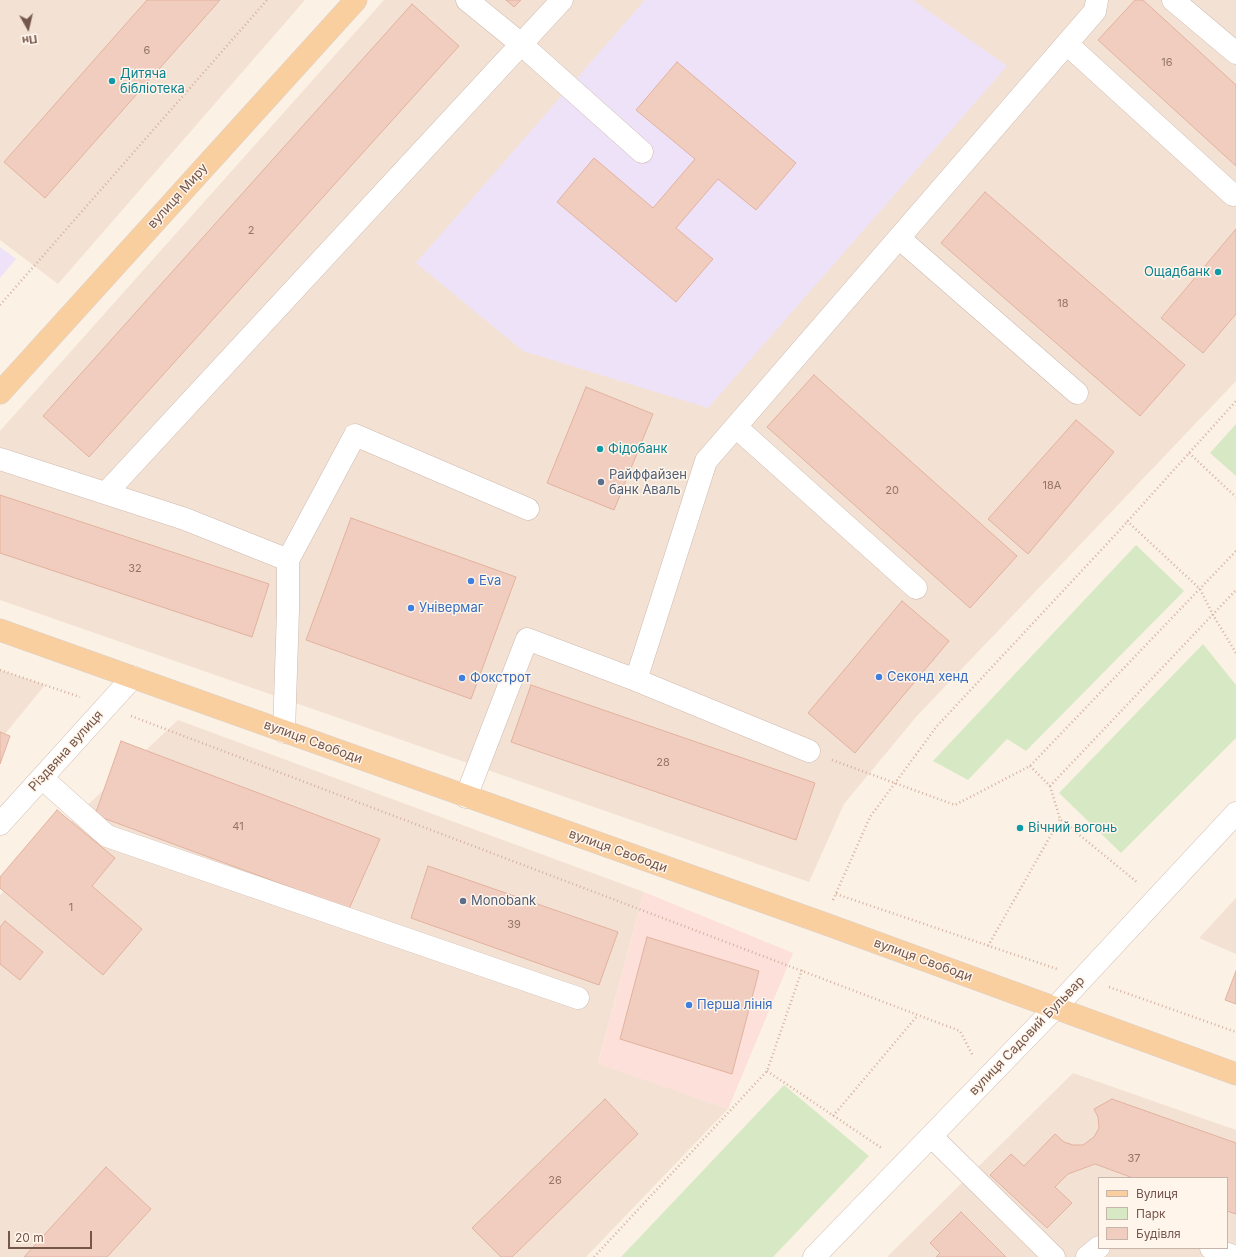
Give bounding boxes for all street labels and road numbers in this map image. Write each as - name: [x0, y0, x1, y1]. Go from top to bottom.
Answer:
- street label: вулиця Миру: [145, 160, 211, 232]
- street label: Різдвяна вулиця: [26, 707, 106, 795]
- street label: вулиця Свободи: [262, 717, 364, 767]
- street label: вулиця Свободи: [567, 826, 669, 876]
- street label: вулиця Свободи: [872, 935, 974, 985]
- street label: вулиця Садовий Бульвар: [966, 973, 1088, 1099]

